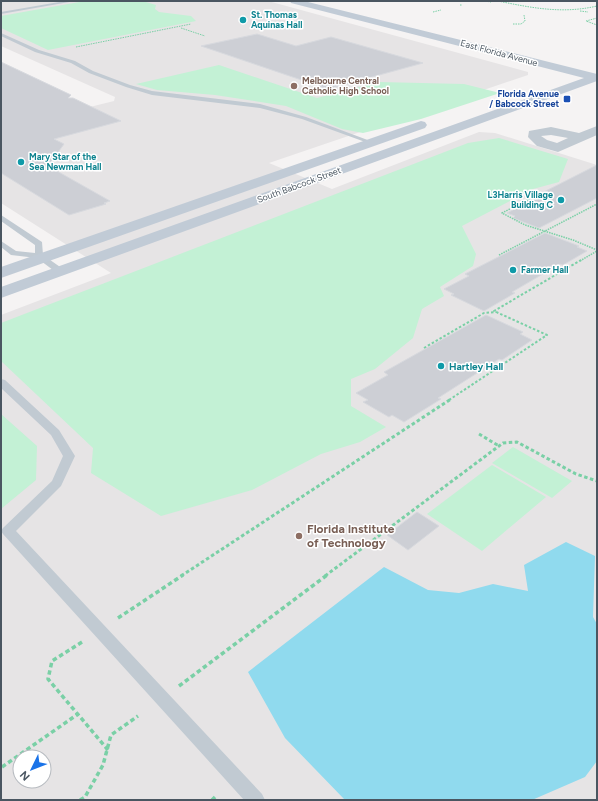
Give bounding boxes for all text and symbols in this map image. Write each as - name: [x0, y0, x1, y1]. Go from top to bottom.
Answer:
- place label: St. Thomas Aquinas Hall: [251, 9, 302, 30]
- marker: St. Thomas Aquinas Hall: [238, 15, 248, 25]
- street label: East Florida Avenue: [459, 37, 539, 68]
- place label: Melbourne Central Catholic High School: [302, 75, 389, 96]
- marker: Melbourne Central Catholic High School: [289, 81, 299, 91]
- place label: Florida Avenue / Babcock Street: [489, 88, 559, 109]
- marker: Florida Avenue / Babcock Street: [562, 94, 572, 104]
- place label: Mary Star of the Sea Newman Hall: [29, 151, 102, 172]
- marker: Mary Star of the Sea Newman Hall: [16, 157, 26, 167]
- street label: South Babcock Street: [255, 164, 343, 205]
- place label: L3Harris Village Building C: [488, 189, 553, 210]
- marker: L3Harris Village Building C: [556, 195, 566, 205]
- place label: Farmer Hall: [521, 264, 568, 275]
- marker: Farmer Hall: [508, 265, 518, 275]
- place label: Hartley Hall: [449, 360, 503, 373]
- marker: Hartley Hall: [436, 361, 446, 371]
- place label: Florida Institute of Technology: [307, 522, 395, 550]
- marker: Florida Institute of Technology: [294, 531, 304, 541]
- north arrow: [12, 749, 52, 789]
- text: N: [17, 768, 33, 783]

